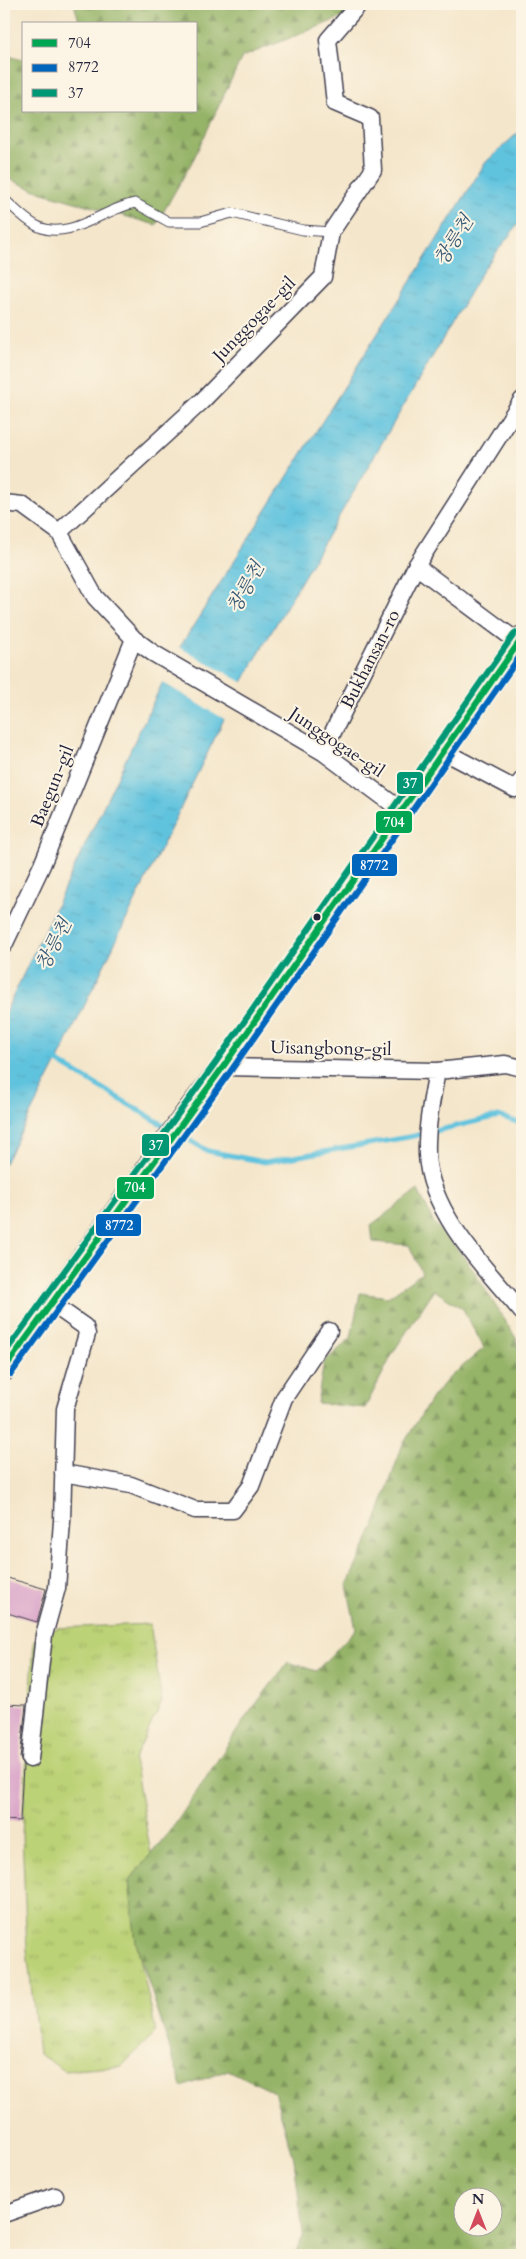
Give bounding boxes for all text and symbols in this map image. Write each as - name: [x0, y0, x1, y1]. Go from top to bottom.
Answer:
- legend: [22, 22, 198, 112]
- text: 704: [68, 33, 91, 53]
- text: 8772: [68, 57, 99, 77]
- text: 37: [68, 83, 84, 103]
- water label: 창릉천: [428, 209, 481, 271]
- street label: Junggogae-gil: [205, 271, 302, 370]
- water label: 창릉천: [221, 556, 271, 618]
- street label: Bukhansan-ro: [335, 605, 406, 713]
- street label: Junggogae-gil: [282, 700, 390, 784]
- street label: Baegun-gil: [25, 741, 80, 831]
- line badge: 37: [396, 771, 424, 795]
- text: 37: [403, 774, 417, 793]
- line badge: 704: [375, 810, 413, 834]
- text: 704: [383, 813, 405, 832]
- line badge: 8772: [351, 853, 398, 877]
- text: 8772: [360, 856, 388, 875]
- unlabelled marker: [312, 912, 322, 922]
- water label: 창릉천: [30, 913, 79, 975]
- street label: Uisangbong-gil: [270, 1035, 392, 1062]
- line badge: 37: [141, 1133, 170, 1157]
- text: 37: [149, 1136, 163, 1155]
- line badge: 704: [116, 1176, 155, 1200]
- text: 704: [124, 1178, 146, 1197]
- line badge: 8772: [95, 1213, 142, 1237]
- text: 8772: [105, 1216, 133, 1235]
- north arrow: [454, 2186, 504, 2236]
- text: N: [472, 2190, 484, 2209]

